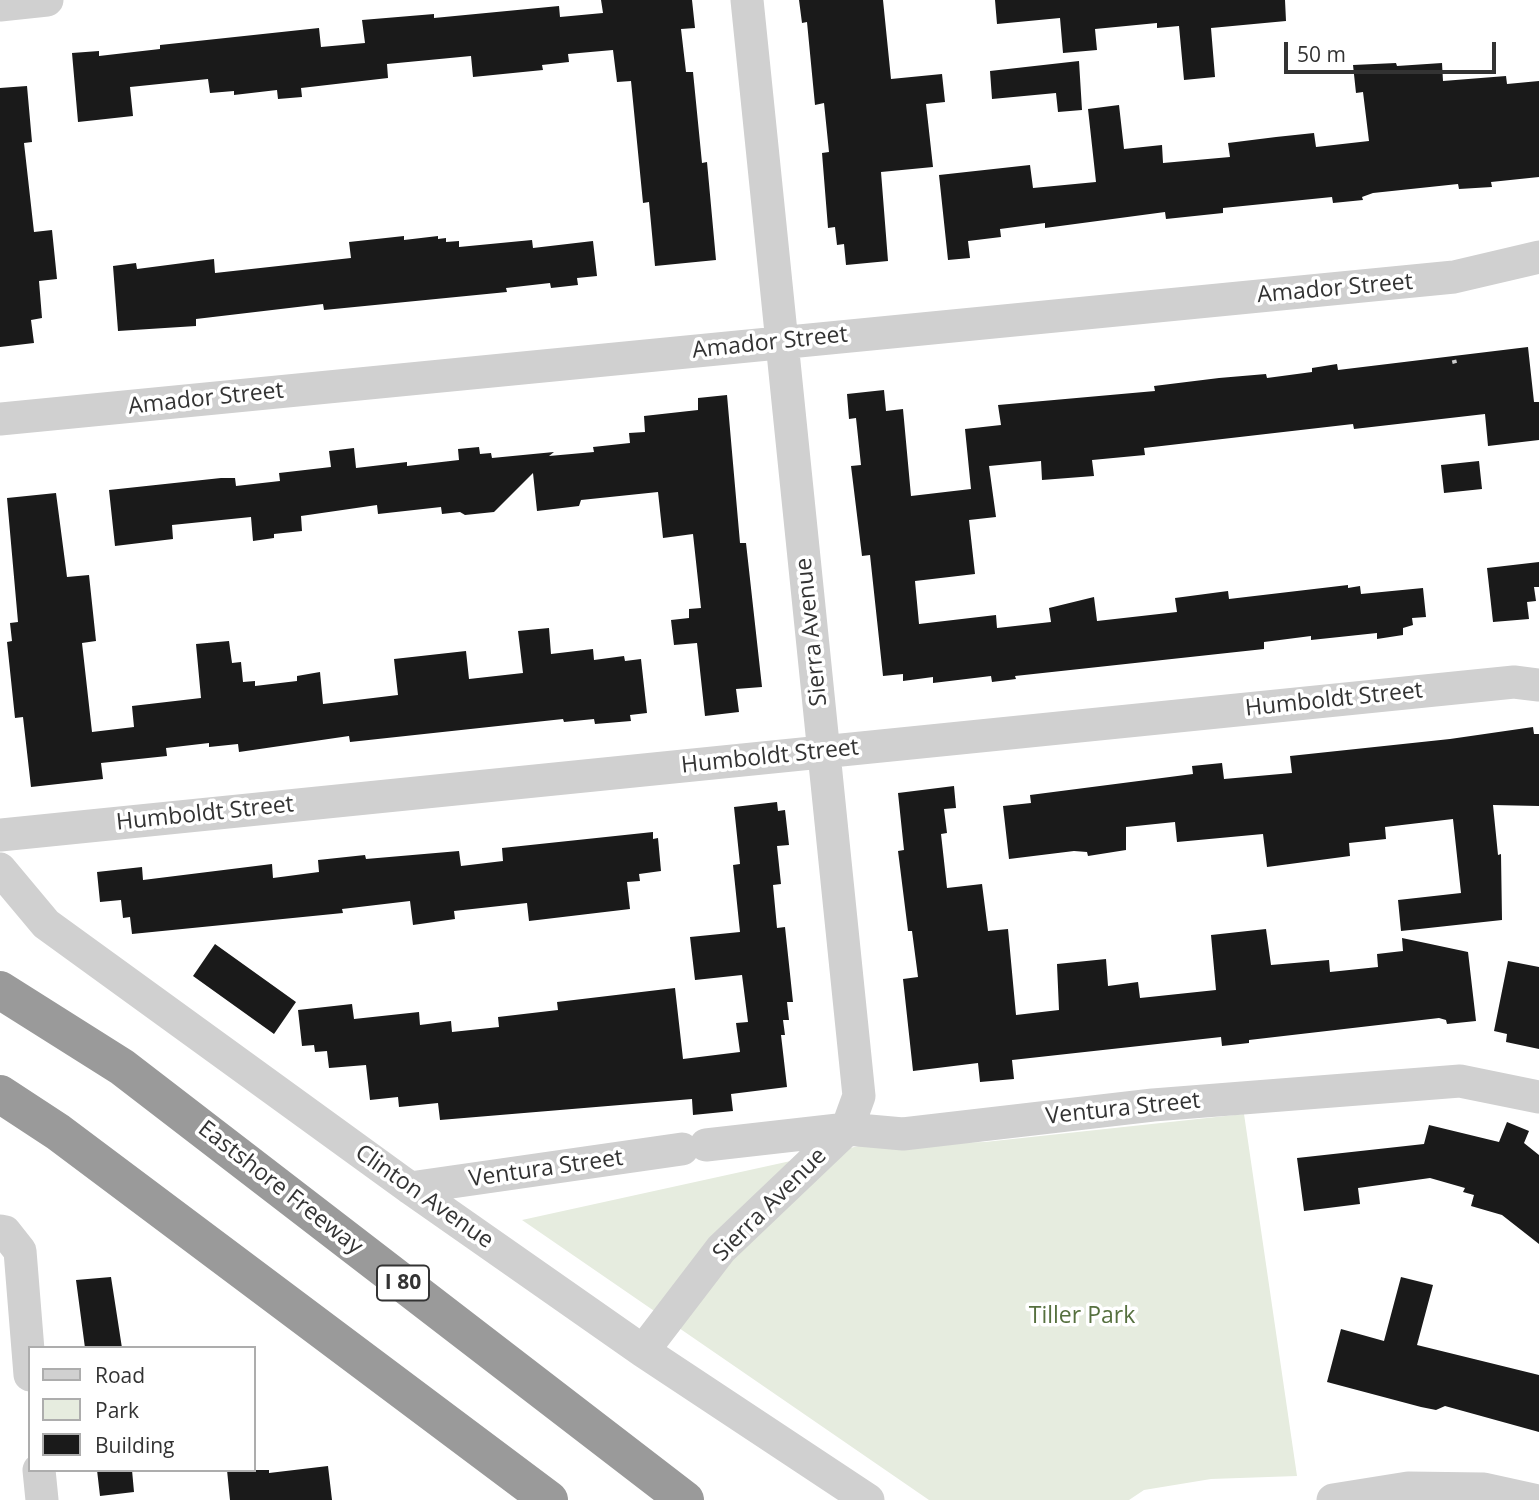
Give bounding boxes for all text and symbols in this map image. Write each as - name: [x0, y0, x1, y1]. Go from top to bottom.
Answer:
- scale bar: [1287, 28, 1499, 72]
- text: 50 m: [1297, 40, 1346, 68]
- street label: Amador Street: [1256, 268, 1414, 310]
- street label: Amador Street: [691, 321, 849, 365]
- street label: Amador Street: [127, 377, 285, 421]
- street label: Sierra Avenue: [790, 556, 834, 708]
- street label: Humboldt Street: [1244, 677, 1424, 723]
- street label: Humboldt Street: [680, 734, 860, 780]
- street label: Humboldt Street: [115, 791, 295, 837]
- street label: Ventura Street: [1044, 1087, 1202, 1131]
- street label: Eastshore Freeway: [192, 1115, 368, 1261]
- street label: Clinton Avenue: [350, 1139, 498, 1255]
- street label: Sierra Avenue: [708, 1143, 832, 1267]
- street label: Ventura Street: [467, 1145, 625, 1193]
- road number: I 80: [377, 1266, 429, 1300]
- park label: Tiller Park: [1029, 1302, 1135, 1330]
- legend: [28, 1346, 256, 1472]
- text: Road: [95, 1361, 145, 1389]
- text: Park: [95, 1396, 139, 1424]
- text: Building: [95, 1431, 174, 1459]

